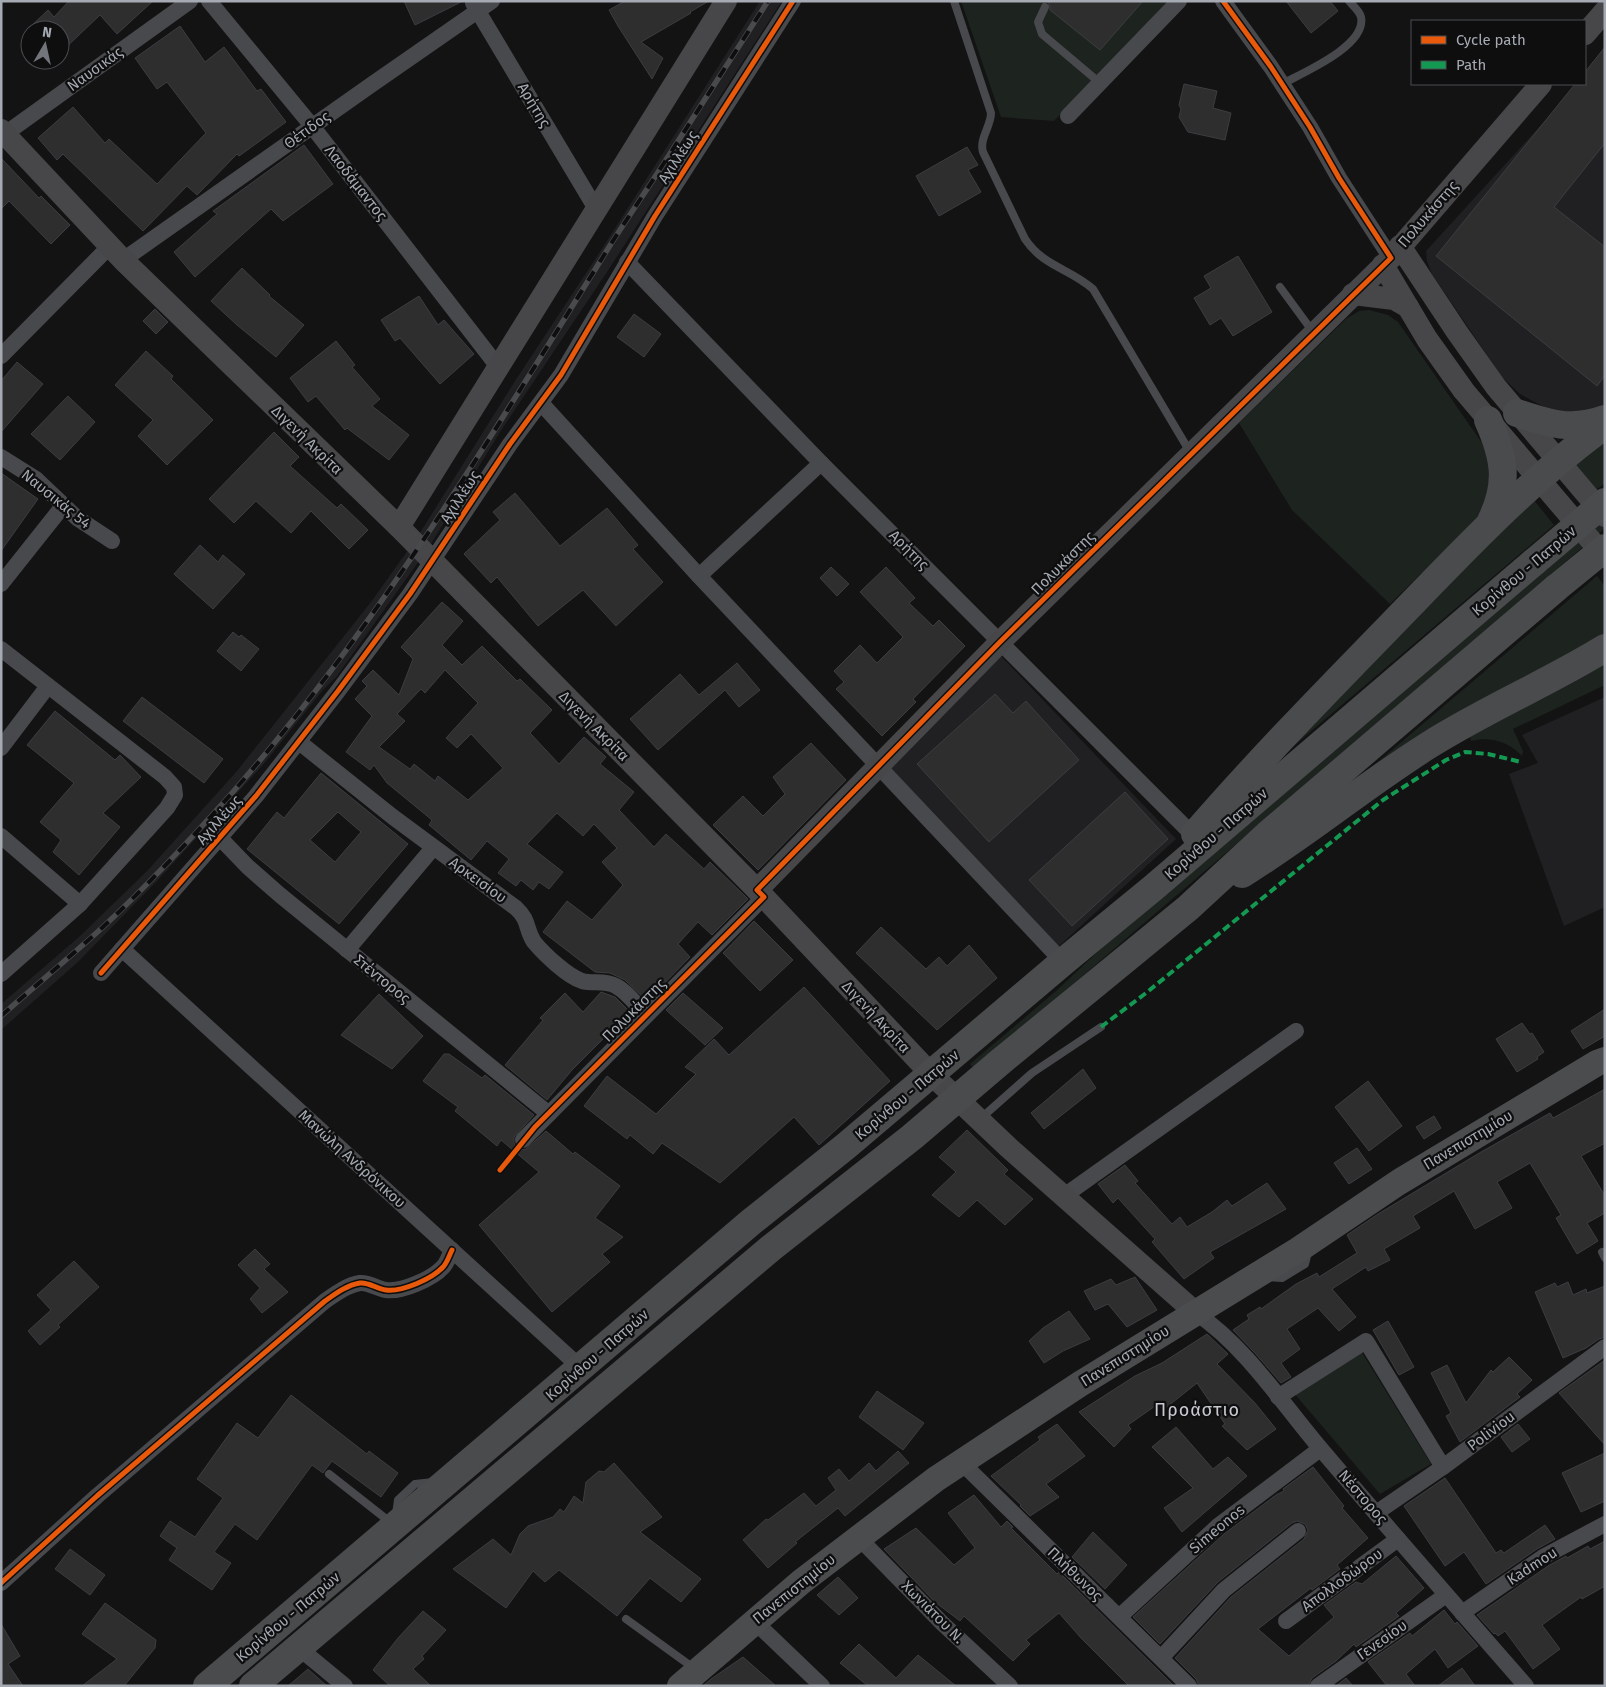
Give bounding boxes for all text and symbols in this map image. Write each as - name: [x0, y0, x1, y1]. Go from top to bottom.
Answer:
- north arrow: [20, 20, 70, 70]
- legend: [1411, 20, 1586, 85]
- text: N: [41, 24, 53, 42]
- text: Cycle path: [1456, 31, 1526, 49]
- street label: Ναυσικάς: [64, 43, 126, 95]
- text: Path: [1456, 56, 1486, 74]
- street label: Αρήτης: [514, 79, 554, 131]
- street label: Θέτιδος: [280, 107, 334, 153]
- street label: Αχιλλέως: [654, 127, 702, 187]
- street label: Λαοδάμαντος: [321, 142, 391, 224]
- street label: Πολυκάστης: [1394, 177, 1462, 251]
- street label: Διγενή Ακρίτα: [268, 402, 346, 478]
- street label: Ναυσικάς 54: [18, 466, 94, 532]
- street label: Αχιλλέως: [436, 467, 484, 527]
- street label: Κορίνθου - Πατρών: [1468, 522, 1580, 620]
- street label: Αρήτης: [885, 526, 933, 574]
- street label: Πολυκάστης: [1027, 527, 1099, 599]
- street label: Διγενή Ακρίτα: [555, 687, 633, 765]
- street label: Κορίνθου - Πατρών: [1161, 784, 1272, 884]
- street label: Αχιλλέως: [193, 792, 245, 848]
- street label: Αρκεισίου: [446, 853, 510, 907]
- street label: Στέντορος: [350, 951, 414, 1007]
- street label: Πολυκάστης: [598, 974, 670, 1046]
- street label: Διγενή Ακρίτα: [838, 977, 914, 1057]
- street label: Κορίνθου - Πατρών: [851, 1046, 963, 1144]
- street label: Μανώλη Ανδρόνικου: [295, 1106, 409, 1212]
- street label: Πανεπιστημίου: [1420, 1106, 1516, 1174]
- street label: Κορίνθου - Πατρών: [542, 1305, 653, 1405]
- street label: Πανεπιστημίου: [1077, 1322, 1173, 1390]
- district label: Προάστιο: [1154, 1399, 1240, 1421]
- street label: Poliviou: [1464, 1407, 1518, 1455]
- street label: Νέστορος: [1335, 1466, 1391, 1528]
- street label: Simeonos: [1186, 1501, 1248, 1557]
- street label: Πλήθωνος: [1044, 1543, 1106, 1605]
- street label: Kadmou: [1504, 1543, 1560, 1589]
- street label: Απολλοδώρου: [1298, 1545, 1386, 1615]
- street label: Πανεπιστημίου: [749, 1550, 839, 1628]
- street label: Κορίνθου - Πατρών: [232, 1568, 344, 1666]
- street label: Χωνιάτου Ν.: [898, 1577, 968, 1647]
- street label: Γενεσίου: [1353, 1616, 1411, 1664]

